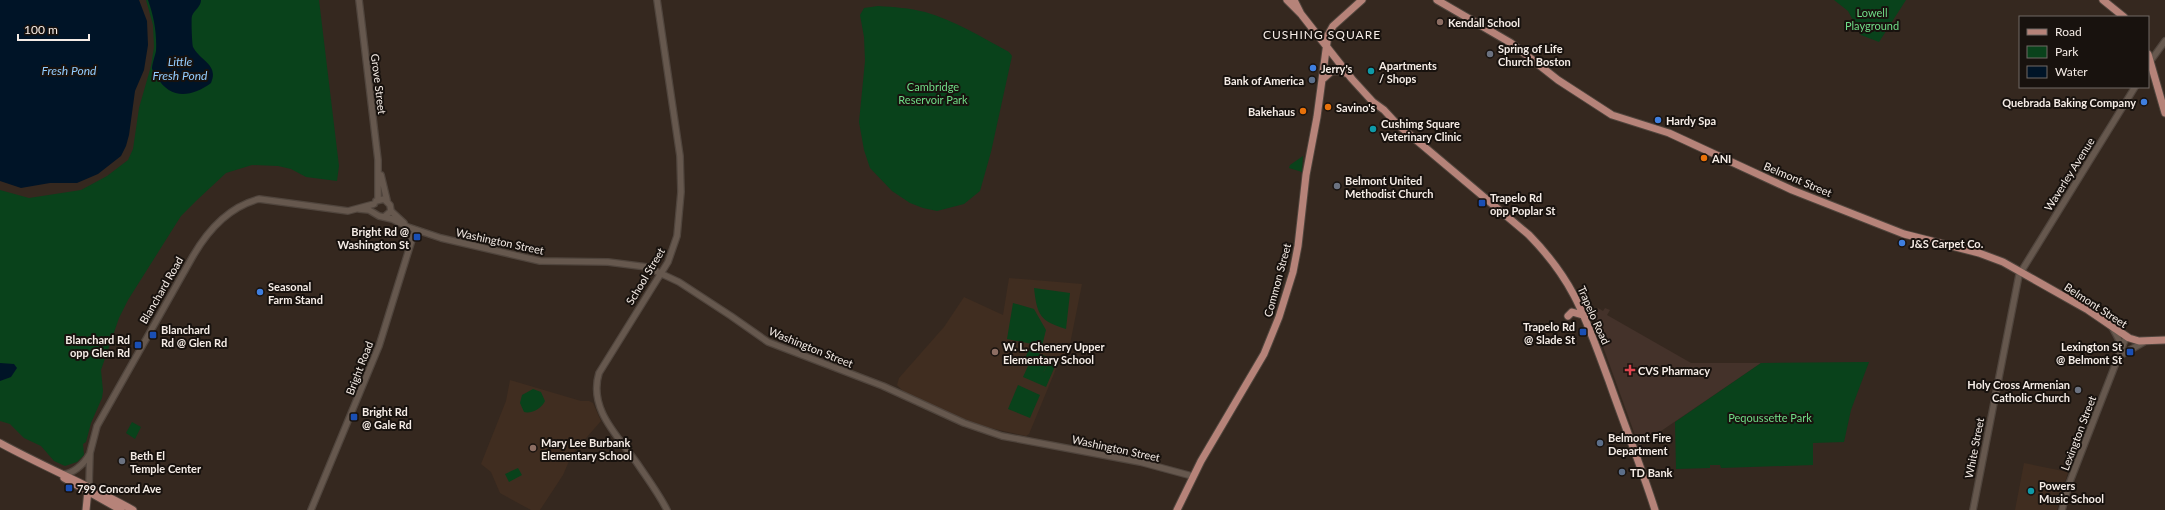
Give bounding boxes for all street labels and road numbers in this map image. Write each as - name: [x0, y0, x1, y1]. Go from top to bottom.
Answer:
- street label: Grove Street: [369, 53, 389, 115]
- street label: Waverley Avenue: [2041, 135, 2097, 213]
- street label: Belmont Street: [1762, 159, 1834, 199]
- street label: Washington Street: [455, 225, 545, 257]
- street label: Common Street: [1261, 242, 1293, 318]
- street label: School Street: [623, 245, 667, 307]
- street label: Blanchard Road: [137, 254, 185, 326]
- street label: Belmont Street: [2062, 280, 2130, 330]
- street label: Trapelo Road: [1575, 284, 1613, 346]
- street label: Washington Street: [767, 324, 855, 370]
- street label: Bright Road: [343, 339, 375, 397]
- street label: Lexington Street: [2058, 394, 2098, 472]
- street label: White Street: [1962, 416, 1986, 479]
- street label: Washington Street: [1071, 432, 1161, 464]

